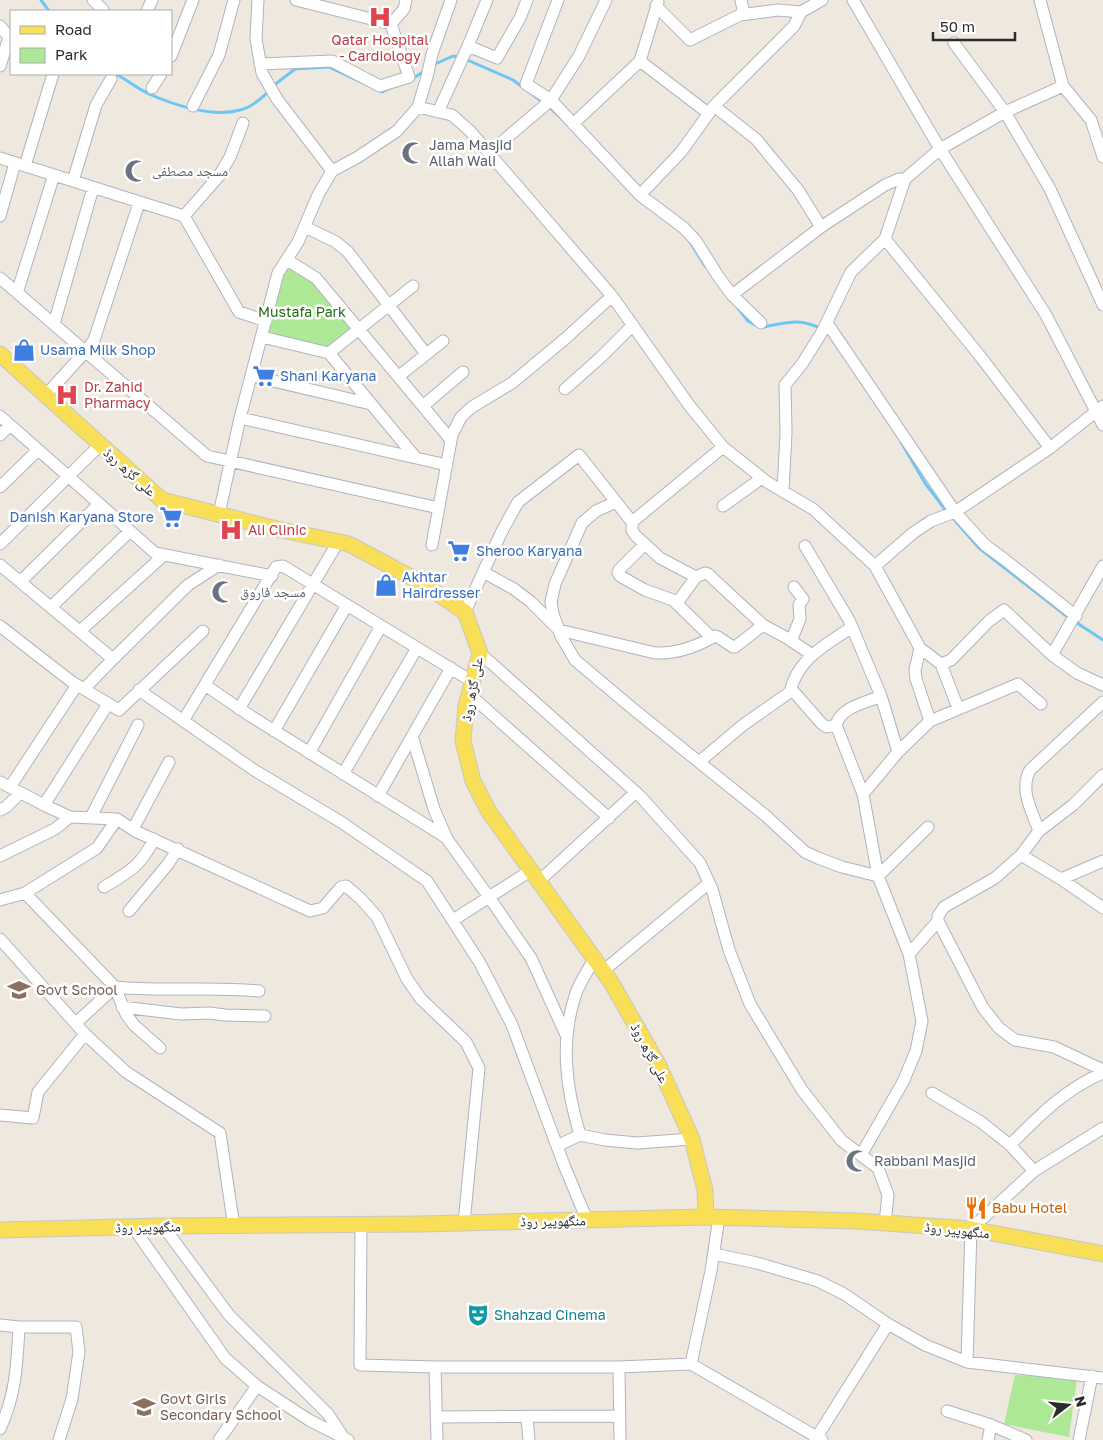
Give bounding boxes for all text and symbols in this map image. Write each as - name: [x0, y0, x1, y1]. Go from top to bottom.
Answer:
- hospital icon: Qatar Hospital - Cardiology: [367, 4, 393, 30]
- legend: [10, 10, 172, 75]
- scale bar: [933, 10, 1016, 42]
- text: 50 m: [940, 17, 975, 35]
- text: Road: [55, 20, 92, 38]
- place label: Qatar Hospital - Cardiology: [331, 31, 429, 64]
- text: Park: [55, 45, 88, 63]
- place label: Jama Masjid Allah Wali: [429, 136, 512, 169]
- mosque icon: Jama Masjid Allah Wali: [400, 140, 426, 166]
- mosque icon: مسجد مصطفی: [123, 158, 149, 184]
- place label: مسجد مصطفی: [152, 162, 228, 180]
- park label: Mustafa Park: [258, 303, 346, 320]
- shop icon: Usama Milk Shop: [11, 337, 37, 363]
- place label: Usama Milk Shop: [40, 341, 156, 358]
- supermarket icon: Shani Karyana: [251, 363, 277, 389]
- place label: Shani Karyana: [280, 367, 377, 384]
- place label: Dr. Zahid Pharmacy: [84, 378, 151, 411]
- hospital icon: Dr. Zahid Pharmacy: [54, 382, 80, 408]
- street label: علی گڑھ روڈ: [100, 444, 160, 500]
- supermarket icon: Danish Karyana Store: [158, 504, 184, 530]
- place label: Danish Karyana Store: [10, 508, 154, 525]
- hospital icon: Ali Clinic: [218, 517, 244, 543]
- place label: Ali Clinic: [248, 521, 307, 538]
- supermarket icon: Sheroo Karyana: [446, 538, 472, 564]
- place label: Sheroo Karyana: [476, 542, 582, 559]
- place label: Akhtar Hairdresser: [402, 568, 481, 601]
- shop icon: Akhtar Hairdresser: [373, 572, 399, 598]
- mosque icon: مسجد فاروق: [210, 579, 236, 605]
- place label: مسجد فاروق: [240, 583, 306, 601]
- street label: علی گڑھ روڈ: [457, 655, 487, 723]
- school or university icon: Govt School: [6, 977, 32, 1003]
- place label: Govt School: [36, 981, 118, 998]
- street label: علی گڑھ روڈ: [627, 1020, 673, 1086]
- mosque icon: Rabbani Masjid: [844, 1148, 870, 1174]
- place label: Rabbani Masjid: [874, 1152, 976, 1169]
- restaurant icon: Babu Hotel: [963, 1195, 989, 1221]
- place label: Babu Hotel: [992, 1199, 1067, 1216]
- street label: منگھوپیر روڈ: [520, 1211, 586, 1231]
- street label: منگھوپیر روڈ: [115, 1217, 181, 1237]
- street label: منگھوپیر روڈ: [923, 1218, 991, 1242]
- theatre icon: Shahzad Cinema: [465, 1302, 491, 1328]
- place label: Shahzad Cinema: [494, 1306, 606, 1323]
- north arrow: [1043, 1380, 1093, 1430]
- place label: Govt Girls Secondary School: [160, 1390, 282, 1423]
- school or university icon: Govt Girls Secondary School: [131, 1394, 157, 1420]
- text: N: [1071, 1394, 1091, 1409]

